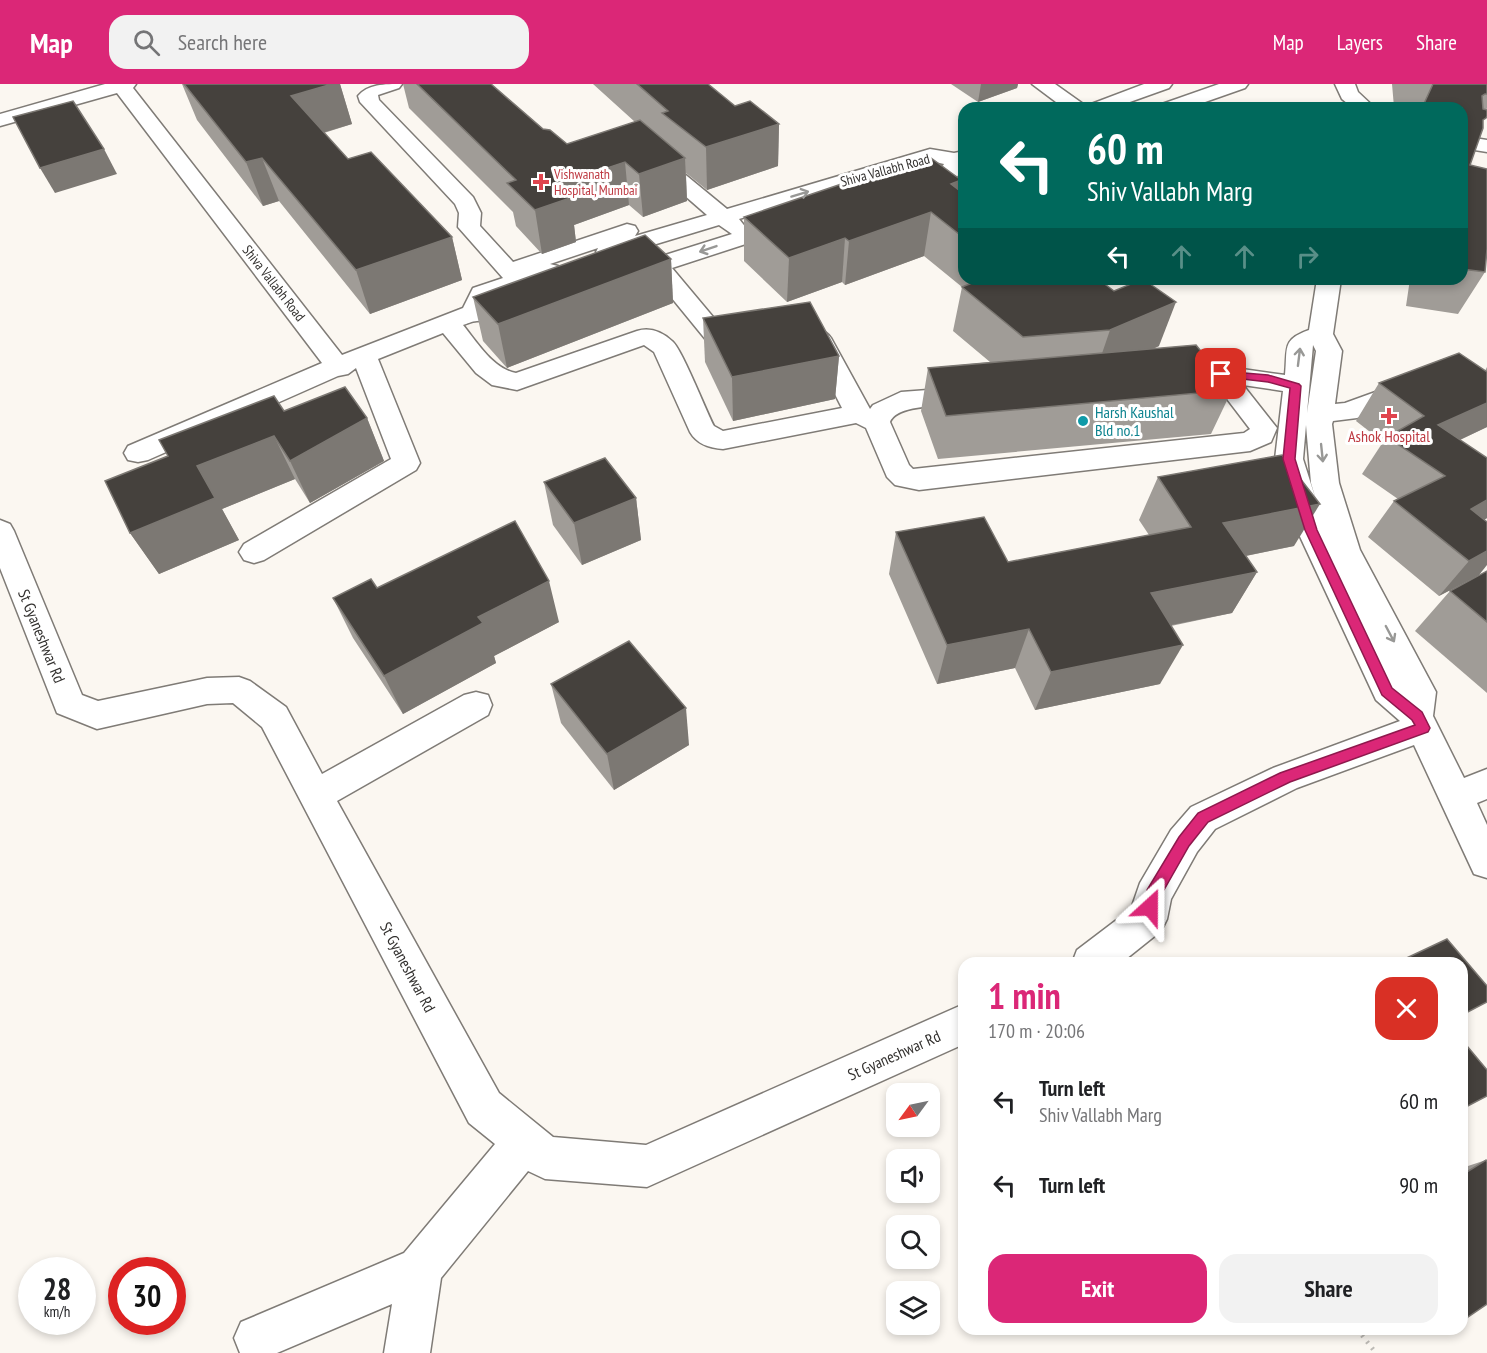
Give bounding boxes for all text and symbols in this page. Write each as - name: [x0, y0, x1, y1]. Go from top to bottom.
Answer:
- search box: [109, 15, 529, 69]
- text: Map: [30, 24, 73, 61]
- icon: search: [130, 26, 163, 59]
- text: Search here: [178, 28, 267, 56]
- text: Map: [1273, 29, 1304, 56]
- text: Layers: [1337, 29, 1383, 56]
- text: Share: [1416, 29, 1457, 56]
- text: 60 m: [1087, 121, 1164, 176]
- icon: left: [988, 126, 1066, 204]
- street label: Shiva Vallabh Road: [838, 149, 932, 191]
- place label: Vishwanath Hospital, Mumbai: [553, 165, 638, 199]
- marker: Vishwanath Hospital, Mumbai: [532, 173, 550, 191]
- text: Shiv Vallabh Marg: [1087, 174, 1253, 208]
- one-way arrow: [790, 188, 809, 199]
- icon: left: [1102, 240, 1135, 273]
- icon: ahead: [1165, 240, 1198, 273]
- icon: ahead: [1228, 240, 1261, 273]
- icon: right: [1291, 240, 1324, 273]
- street label: Shiva Vallabh Road: [239, 241, 309, 325]
- one-way arrow: [699, 244, 718, 255]
- one-way arrow: [1294, 347, 1305, 367]
- pin: [1195, 348, 1246, 399]
- icon: arrive: [1204, 357, 1237, 390]
- place label: Harsh Kaushal Bld no.1: [1095, 402, 1174, 440]
- marker: Ashok Hospital: [1380, 407, 1398, 425]
- marker: Harsh Kaushal Bld no.1: [1076, 414, 1090, 428]
- place label: Ashok Hospital: [1348, 426, 1430, 446]
- one-way arrow: [1317, 443, 1328, 462]
- street label: St Gyaneshwar Rd: [14, 586, 70, 686]
- one-way arrow: [1384, 625, 1396, 642]
- position arrow: [1118, 875, 1182, 939]
- street label: St Gyaneshwar Rd: [376, 918, 440, 1016]
- text: 1 min: [988, 972, 1061, 1019]
- button: close: [1375, 977, 1438, 1040]
- text: 170 m · 20:06: [988, 1018, 1085, 1044]
- street label: St Gyaneshwar Rd: [845, 1026, 943, 1084]
- text: Turn left: [1039, 1074, 1105, 1102]
- north arrow: [886, 1083, 940, 1137]
- map controls: [886, 1083, 940, 1335]
- icon: left: [988, 1085, 1021, 1118]
- text: 60 m: [1399, 1087, 1438, 1115]
- text: Shiv Vallabh Marg: [1039, 1102, 1162, 1128]
- button: sound: [886, 1149, 940, 1203]
- icon: left: [988, 1169, 1021, 1202]
- text: Turn left: [1039, 1171, 1105, 1199]
- text: 90 m: [1399, 1171, 1438, 1199]
- button: search: [886, 1215, 940, 1269]
- button: Exit: [988, 1254, 1207, 1323]
- button: Share: [1219, 1254, 1438, 1323]
- speed limit sign: 30: [108, 1257, 186, 1335]
- text: 28: [43, 1269, 71, 1308]
- button: layers: [886, 1281, 940, 1335]
- text: km/h: [44, 1302, 70, 1321]

